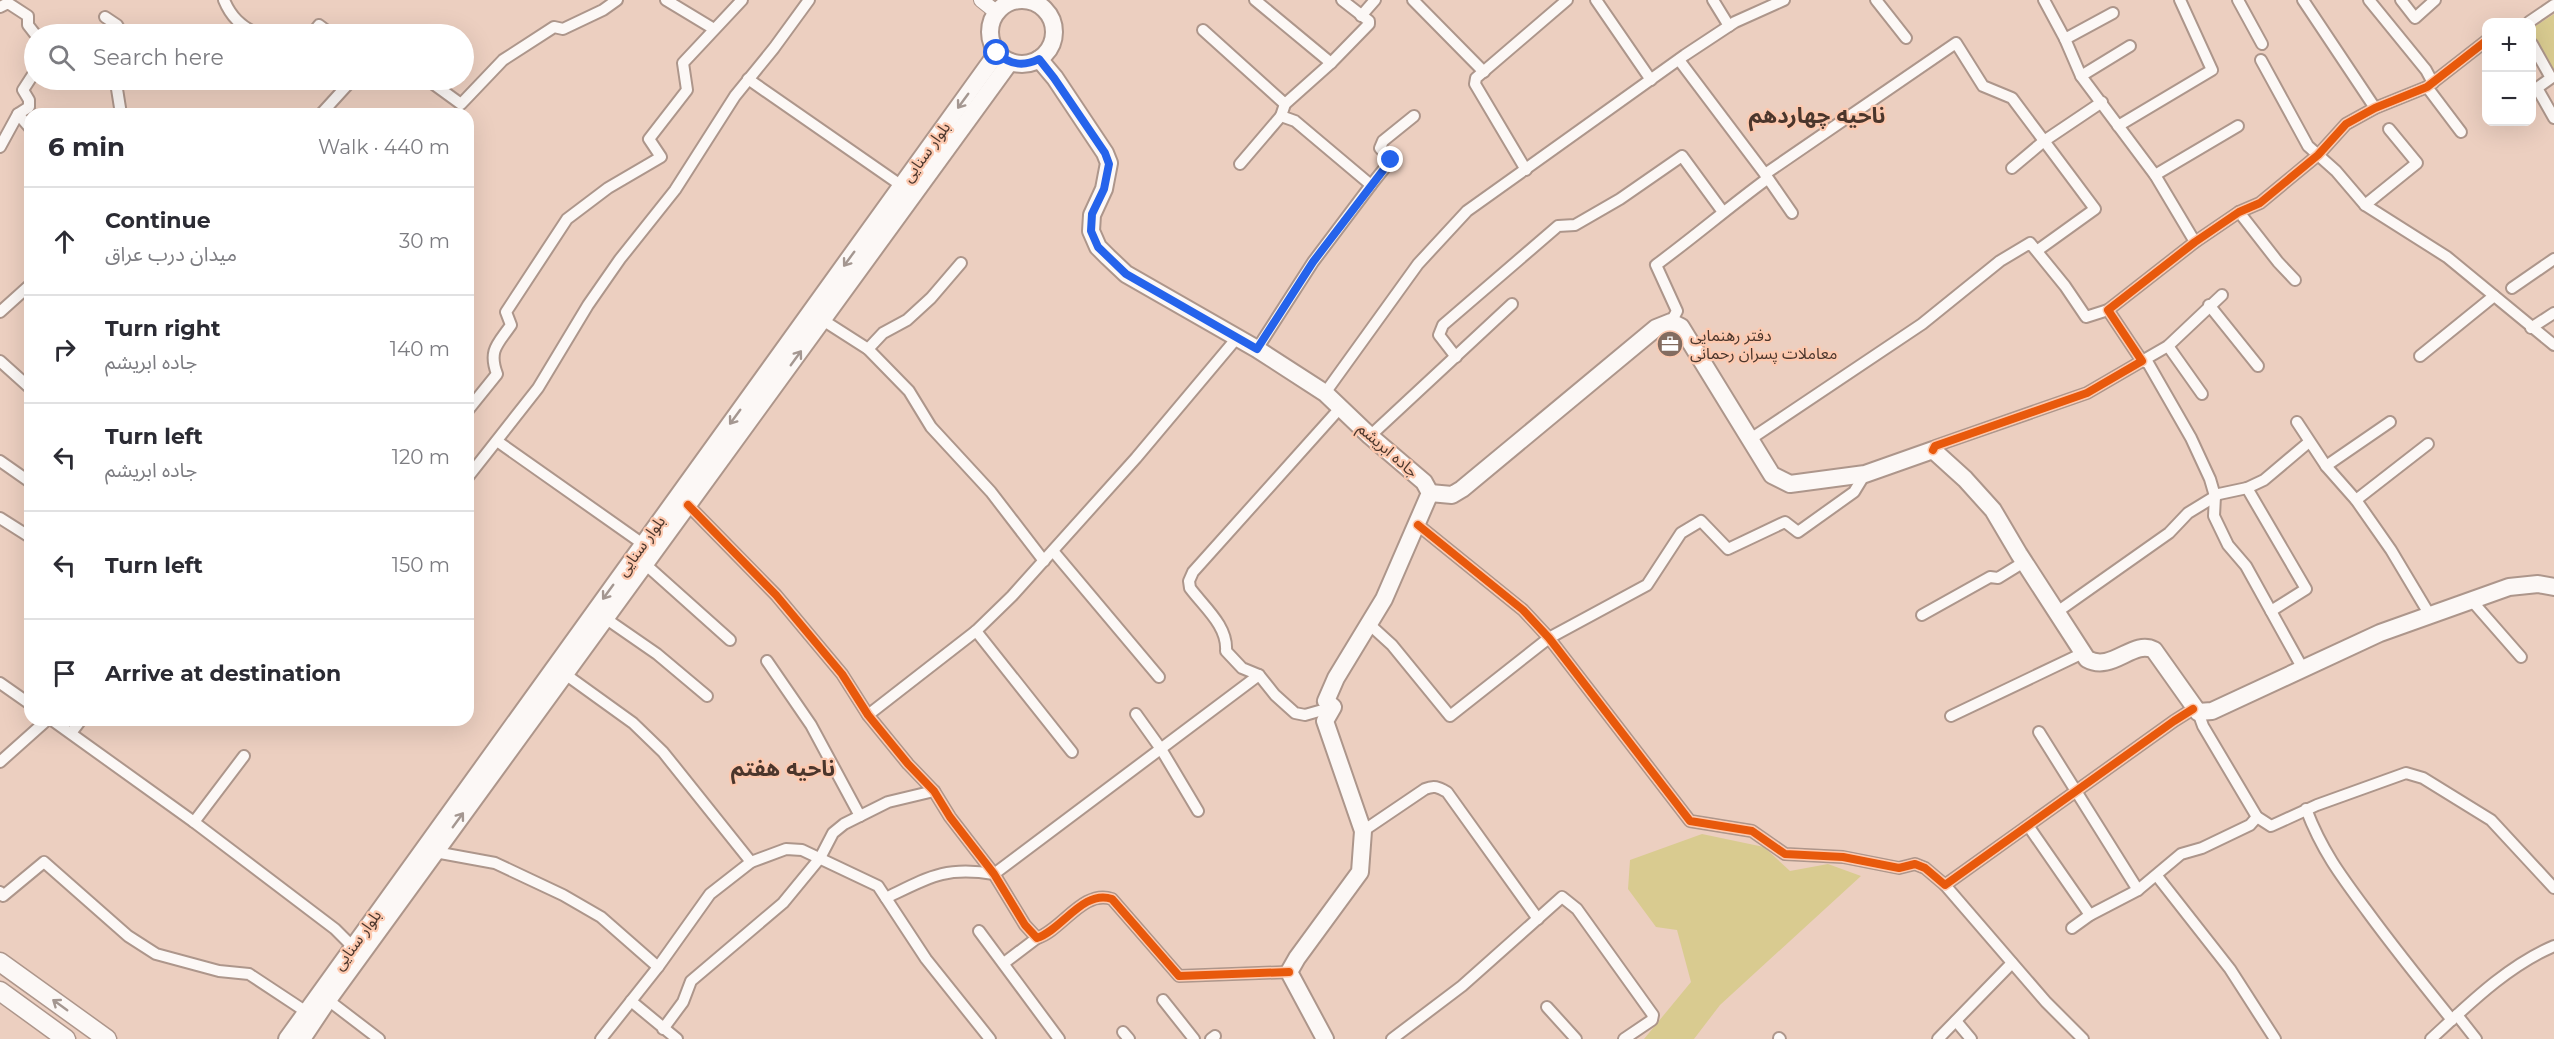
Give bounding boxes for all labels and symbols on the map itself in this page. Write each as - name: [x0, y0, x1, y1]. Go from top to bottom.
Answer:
- route start: [983, 39, 1009, 65]
- one-way arrow: [957, 92, 969, 108]
- district label: ناحیه چهاردهم: [1748, 102, 1886, 132]
- street label: بلوار سنایی: [898, 118, 954, 186]
- route end: [1377, 146, 1403, 172]
- one-way arrow: [843, 250, 855, 266]
- place label: دفتر رهنمایی معاملات پسران رحمانی: [1690, 326, 1837, 364]
- office icon: دفتر رهنمایی معاملات پسران رحمانی: [1655, 329, 1685, 359]
- one-way arrow: [790, 350, 803, 366]
- one-way arrow: [729, 408, 741, 424]
- street label: جاده ابریشم: [1352, 419, 1422, 484]
- street label: بلوار سنایی: [613, 512, 669, 580]
- one-way arrow: [602, 583, 614, 599]
- district label: ناحیه هفتم: [731, 755, 835, 785]
- one-way arrow: [452, 813, 464, 829]
- street label: بلوار سنایی: [329, 906, 385, 974]
- one-way arrow: [52, 999, 68, 1011]

